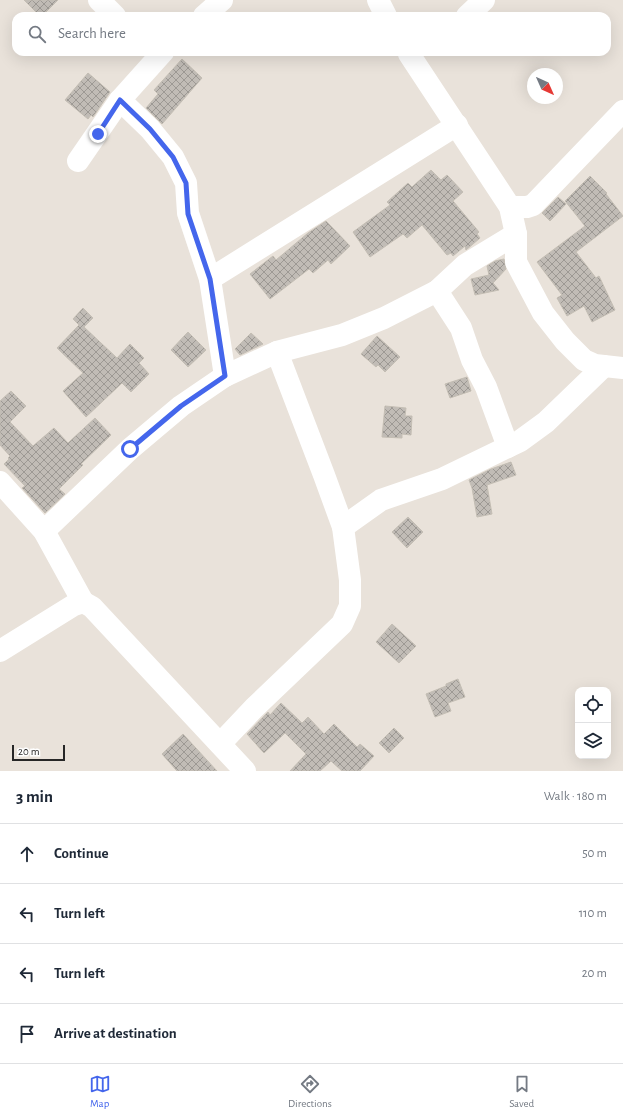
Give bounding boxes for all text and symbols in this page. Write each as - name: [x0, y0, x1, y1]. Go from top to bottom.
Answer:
- search box: [12, 12, 611, 56]
- icon: search: [26, 23, 48, 45]
- text: Search here: [58, 26, 126, 41]
- north arrow: [527, 68, 563, 104]
- route end: [89, 125, 107, 143]
- route start: [121, 440, 139, 458]
- map controls: [575, 687, 611, 759]
- button: locate: [575, 687, 611, 723]
- button: layers: [575, 723, 611, 759]
- scale bar: [12, 743, 65, 762]
- text: 20 m: [18, 746, 39, 757]
- text: 3 min: [16, 788, 53, 805]
- text: Walk · 180 m: [544, 790, 607, 803]
- icon: ahead: [16, 843, 38, 865]
- text: Continue: [54, 846, 109, 861]
- text: 50 m: [582, 847, 607, 860]
- icon: left: [16, 903, 38, 925]
- text: Turn left: [54, 906, 105, 921]
- text: 110 m: [579, 907, 607, 920]
- icon: left: [16, 963, 38, 985]
- text: Turn left: [54, 966, 105, 981]
- text: 20 m: [582, 967, 607, 980]
- icon: arrive: [16, 1023, 38, 1045]
- text: Arrive at destination: [54, 1026, 177, 1041]
- tab: Map: [89, 1073, 111, 1110]
- tab: Directions: [288, 1073, 332, 1110]
- tab: Saved: [509, 1073, 534, 1110]

